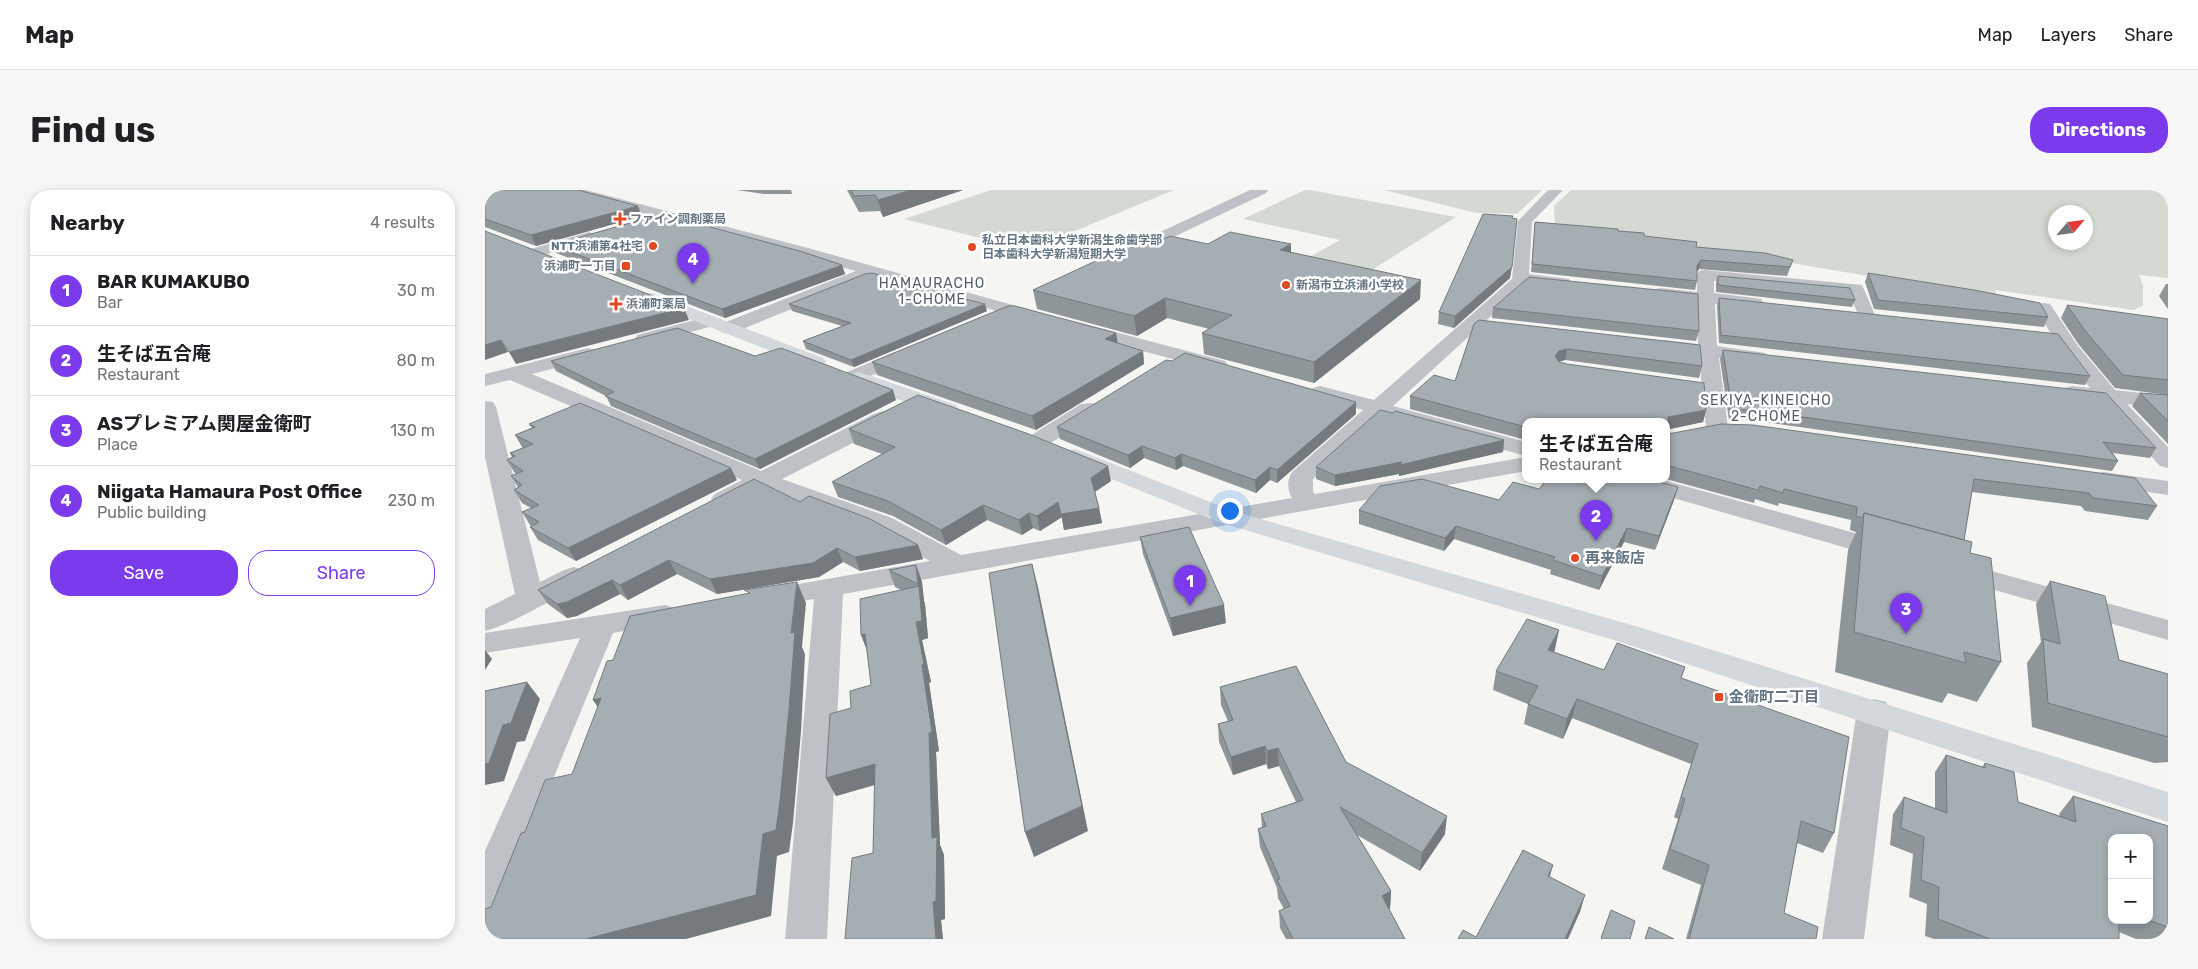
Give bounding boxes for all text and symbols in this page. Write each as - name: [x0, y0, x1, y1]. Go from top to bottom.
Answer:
- text: Map: [25, 21, 74, 49]
- text: Map: [1978, 24, 2013, 46]
- text: Layers: [2041, 24, 2096, 46]
- text: Share: [2124, 24, 2173, 46]
- button: Directions: [2030, 107, 2168, 153]
- text: Find us: [30, 109, 155, 151]
- north arrow: [2048, 205, 2093, 250]
- text: Nearby: [50, 210, 125, 235]
- place label: ファイン調剤薬局: [630, 212, 726, 226]
- text: 4 results: [370, 213, 435, 232]
- marker: ファイン調剤薬局: [614, 213, 626, 225]
- place label: 私立日本歯科大学新潟生命歯学部 日本歯科大学新潟短期大学: [982, 233, 1162, 261]
- place label: NTT浜浦第4社宅: [551, 239, 643, 253]
- marker: NTT浜浦第4社宅: [647, 240, 659, 252]
- marker: 私立日本歯科大学新潟生命歯学部 日本歯科大学新潟短期大学: [966, 241, 978, 253]
- pin: 4: [677, 243, 709, 284]
- place label: 浜浦町一丁目: [544, 259, 616, 273]
- marker: 浜浦町一丁目: [620, 260, 632, 272]
- text: BAR KUMAKUBO: [97, 270, 250, 293]
- district label: HAMAURACHO 1-CHOME: [879, 275, 985, 308]
- place label: 新潟市立浜浦小学校: [1296, 278, 1404, 292]
- marker: 新潟市立浜浦小学校: [1280, 279, 1292, 291]
- text: 1: [62, 281, 70, 300]
- text: 30 m: [397, 281, 435, 300]
- text: Bar: [97, 293, 123, 312]
- place label: 浜浦町薬局: [626, 297, 686, 311]
- marker: 浜浦町薬局: [610, 298, 622, 310]
- text: 生そば五合庵: [97, 342, 211, 365]
- text: 2: [61, 351, 71, 370]
- text: 80 m: [397, 351, 435, 370]
- text: Restaurant: [97, 365, 180, 384]
- district label: SEKIYA-KINEICHO 2-CHOME: [1700, 392, 1832, 425]
- text: ASプレミアム関屋金衛町: [97, 412, 312, 435]
- popup: [1522, 418, 1670, 483]
- text: 3: [61, 421, 71, 440]
- text: 130 m: [390, 421, 435, 440]
- text: 生そば五合庵: [1539, 432, 1653, 455]
- text: Place: [97, 435, 138, 454]
- text: Restaurant: [1539, 455, 1622, 474]
- text: Niigata Hamaura Post Office: [97, 480, 362, 503]
- text: 4: [61, 491, 71, 510]
- text: 230 m: [388, 491, 435, 510]
- your location: [1217, 498, 1243, 524]
- pin: 2: [1580, 500, 1612, 541]
- text: Public building: [97, 503, 207, 522]
- place label: 再来飯店: [1585, 549, 1645, 567]
- button: Save: [50, 550, 238, 596]
- button: Share: [248, 550, 435, 596]
- marker: 再来飯店: [1569, 552, 1581, 564]
- pin: 1: [1174, 565, 1206, 606]
- pin: 3: [1890, 593, 1922, 634]
- place label: 金衛町二丁目: [1729, 688, 1819, 706]
- marker: 金衛町二丁目: [1713, 691, 1725, 703]
- map controls: [2108, 834, 2153, 924]
- button: +: [2108, 834, 2153, 879]
- button: −: [2108, 879, 2153, 924]

